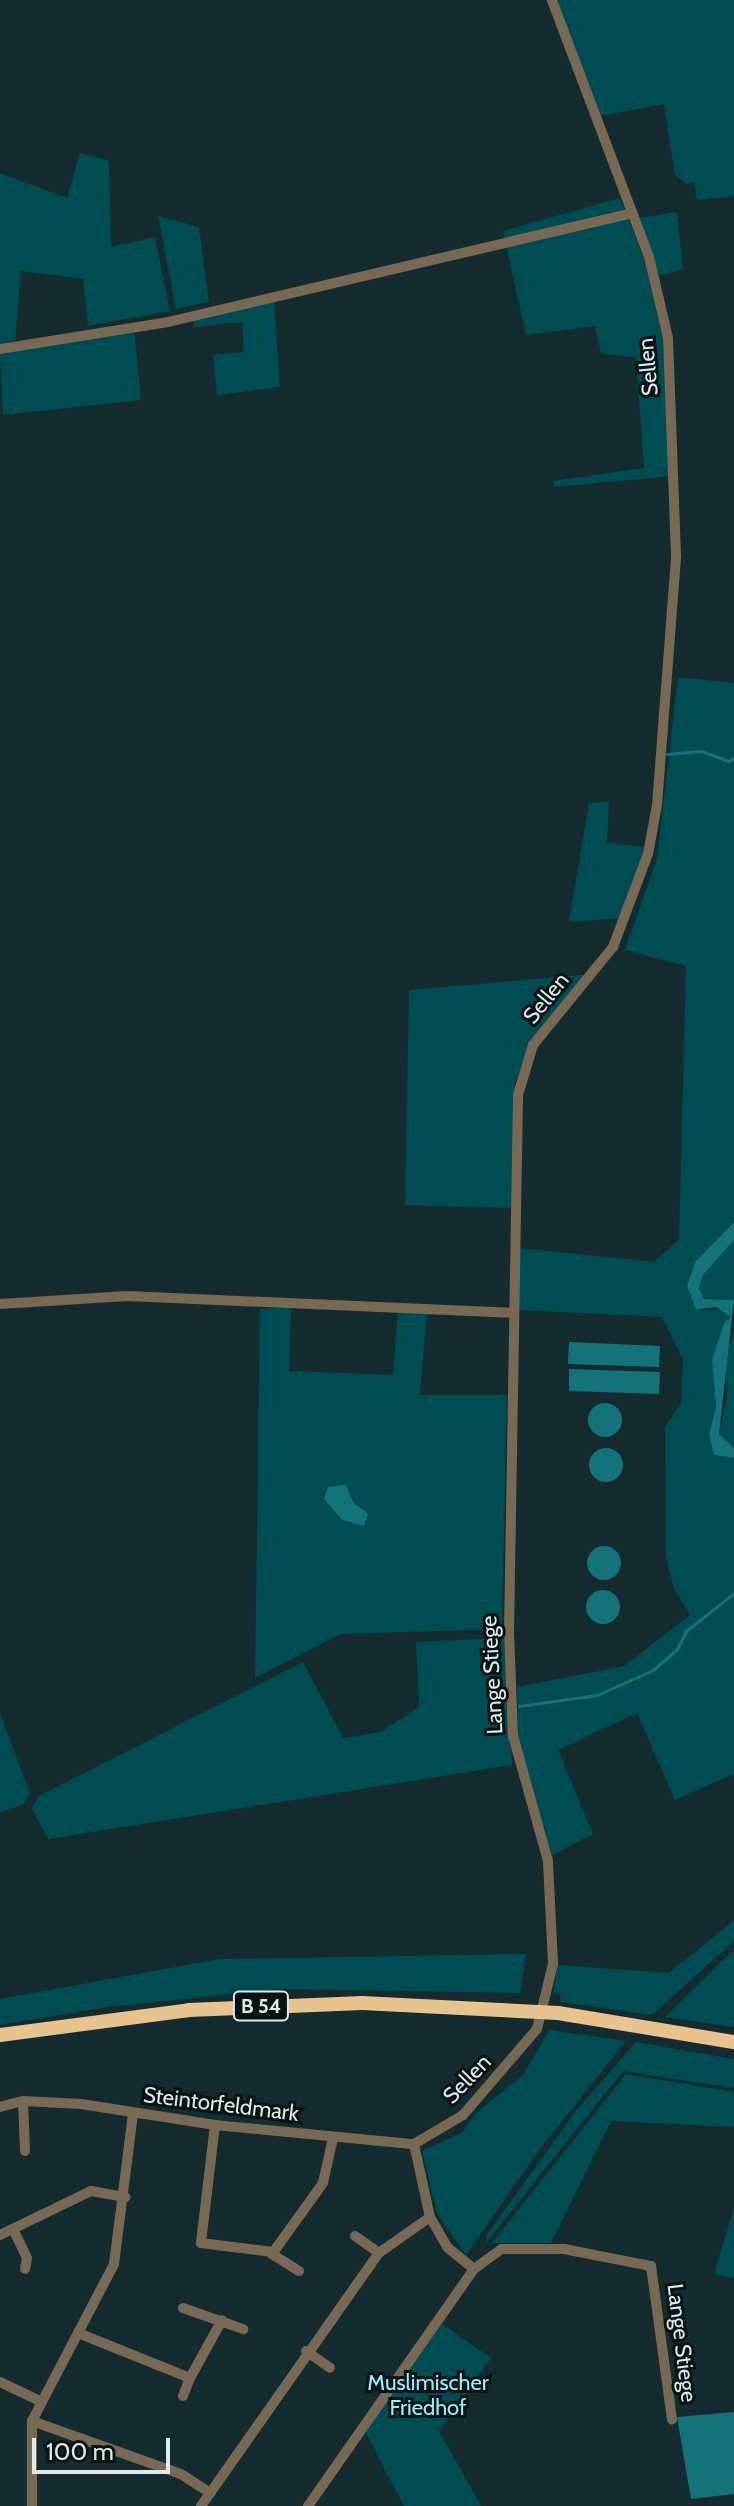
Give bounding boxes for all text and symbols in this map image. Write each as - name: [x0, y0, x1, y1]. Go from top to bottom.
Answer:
- street label: Sellen: [632, 337, 664, 397]
- street label: Sellen: [518, 967, 574, 1029]
- street label: Lange Stiege: [476, 1615, 508, 1735]
- road number: B 54: [231, 1990, 291, 2022]
- street label: Sellen: [437, 2049, 497, 2109]
- street label: Steintorfeldmark: [142, 2081, 300, 2127]
- street label: Lange Stiege: [662, 2282, 702, 2404]
- park label: Muslimischer Friedhof: [367, 2369, 489, 2420]
- scale bar: [36, 2422, 174, 2472]
- text: 100 m: [46, 2437, 114, 2466]

